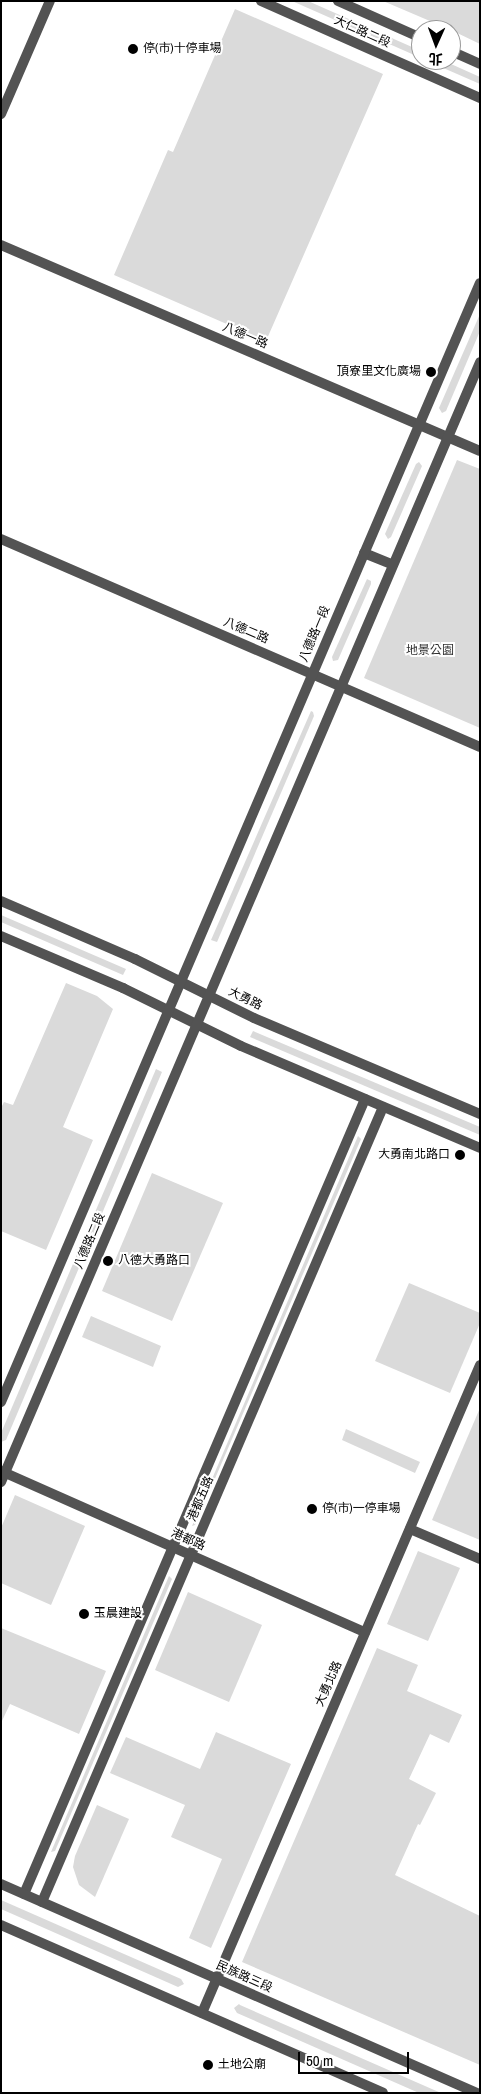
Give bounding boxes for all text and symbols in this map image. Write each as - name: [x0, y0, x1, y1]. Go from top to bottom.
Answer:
- street label: 大仁路二段: [332, 13, 392, 51]
- north arrow: [411, 20, 461, 70]
- place label: 停(市)十停車場: [143, 42, 222, 56]
- marker: 停(市)十停車場: [127, 43, 139, 55]
- text: 北: [428, 50, 443, 68]
- street label: 八德一路: [220, 320, 270, 352]
- place label: 頂寮里文化廣場: [337, 365, 421, 379]
- marker: 頂寮里文化廣場: [425, 366, 437, 378]
- street label: 八德路一段: [297, 604, 333, 664]
- street label: 八德二路: [221, 615, 271, 647]
- park label: 地景公園: [406, 644, 454, 658]
- street label: 大勇路: [226, 985, 264, 1013]
- place label: 大勇南北路口: [378, 1148, 450, 1162]
- marker: 大勇南北路口: [454, 1149, 466, 1161]
- street label: 八德路二段: [72, 1211, 108, 1271]
- place label: 八德大勇路口: [118, 1254, 190, 1268]
- marker: 八德大勇路口: [102, 1255, 114, 1267]
- street label: 港都五路: [185, 1474, 217, 1524]
- place label: 停(市)一停車場: [322, 1502, 401, 1516]
- marker: 停(市)一停車場: [306, 1503, 318, 1515]
- street label: 港都路: [169, 1526, 207, 1554]
- place label: 玉晨建設: [94, 1607, 142, 1621]
- marker: 玉晨建設: [78, 1608, 90, 1620]
- street label: 大勇北路: [313, 1659, 345, 1709]
- street label: 民族路三段: [214, 1958, 274, 1996]
- scale bar: [301, 2042, 412, 2074]
- text: 50 m: [306, 2050, 333, 2071]
- place label: 土地公廟: [218, 2058, 266, 2072]
- marker: 土地公廟: [202, 2059, 214, 2071]

